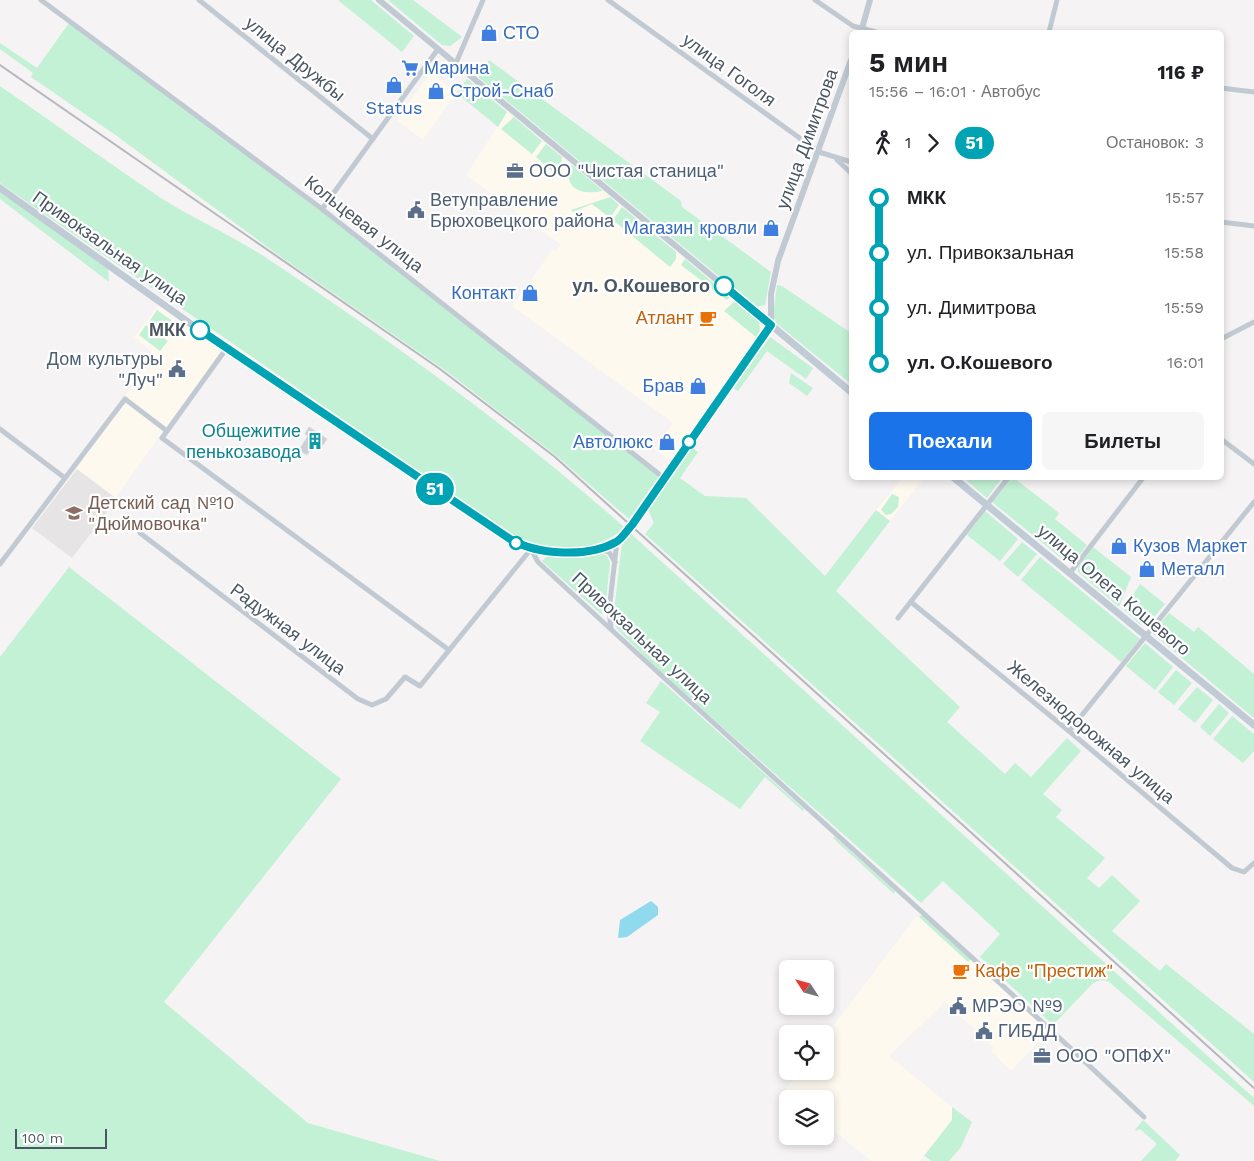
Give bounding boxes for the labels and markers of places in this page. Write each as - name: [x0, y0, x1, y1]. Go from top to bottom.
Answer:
- place label: СТО: [503, 22, 540, 43]
- shop icon: СТО: [479, 23, 499, 43]
- place label: Марина: [424, 57, 490, 78]
- supermarket icon: Марина: [400, 58, 420, 78]
- shop icon: Status: [384, 75, 404, 95]
- place label: Строй-Снаб: [450, 80, 554, 101]
- shop icon: Строй-Снаб: [426, 81, 446, 101]
- place label: Status: [365, 97, 423, 118]
- place label: ООО "Чистая станица": [529, 160, 724, 181]
- office icon: ООО "Чистая станица": [505, 161, 525, 181]
- place label: Ветуправление Брюховецкого района: [430, 189, 615, 231]
- public building icon: Ветуправление Брюховецкого района: [406, 200, 426, 220]
- place label: Магазин кровли: [624, 217, 757, 238]
- shop icon: Магазин кровли: [761, 218, 781, 238]
- place label: ул. О.Кошевого: [572, 275, 710, 296]
- marker: ул. О.Кошевого: [714, 276, 734, 296]
- place label: Контакт: [451, 282, 516, 303]
- shop icon: Контакт: [520, 283, 540, 303]
- place label: Атлант: [636, 307, 694, 328]
- cafe icon: Атлант: [698, 308, 718, 328]
- place label: МКК: [149, 319, 187, 340]
- marker: МКК: [190, 320, 210, 340]
- place label: Дом культуры "Луч": [47, 348, 163, 390]
- public building icon: Дом культуры "Луч": [167, 359, 187, 379]
- place label: Брав: [643, 375, 684, 396]
- shop icon: Брав: [688, 376, 708, 396]
- place label: Общежитие пенькозавода: [186, 420, 302, 462]
- building icon: Общежитие пенькозавода: [305, 431, 325, 451]
- place label: Автолюкс: [573, 431, 653, 452]
- shop icon: Автолюкс: [657, 432, 677, 452]
- unlabelled marker: [682, 435, 696, 449]
- place label: Детский сад №10 "Дюймовочка": [88, 492, 234, 534]
- school or university icon: Детский сад №10 "Дюймовочка": [64, 503, 84, 523]
- place label: Кузов Маркет: [1133, 535, 1247, 556]
- unlabelled marker: [509, 536, 523, 550]
- shop icon: Кузов Маркет: [1109, 536, 1129, 556]
- place label: Металл: [1161, 558, 1225, 579]
- shop icon: Металл: [1137, 559, 1157, 579]
- place label: Кафе "Престиж": [975, 960, 1113, 981]
- cafe icon: Кафе "Престиж": [951, 961, 971, 981]
- place label: МРЭО №9: [972, 995, 1063, 1016]
- public building icon: МРЭО №9: [948, 996, 968, 1016]
- place label: ГИБДД: [998, 1020, 1057, 1041]
- public building icon: ГИБДД: [974, 1021, 994, 1041]
- place label: ООО "ОПФХ": [1056, 1045, 1171, 1066]
- office icon: ООО "ОПФХ": [1032, 1046, 1052, 1066]

